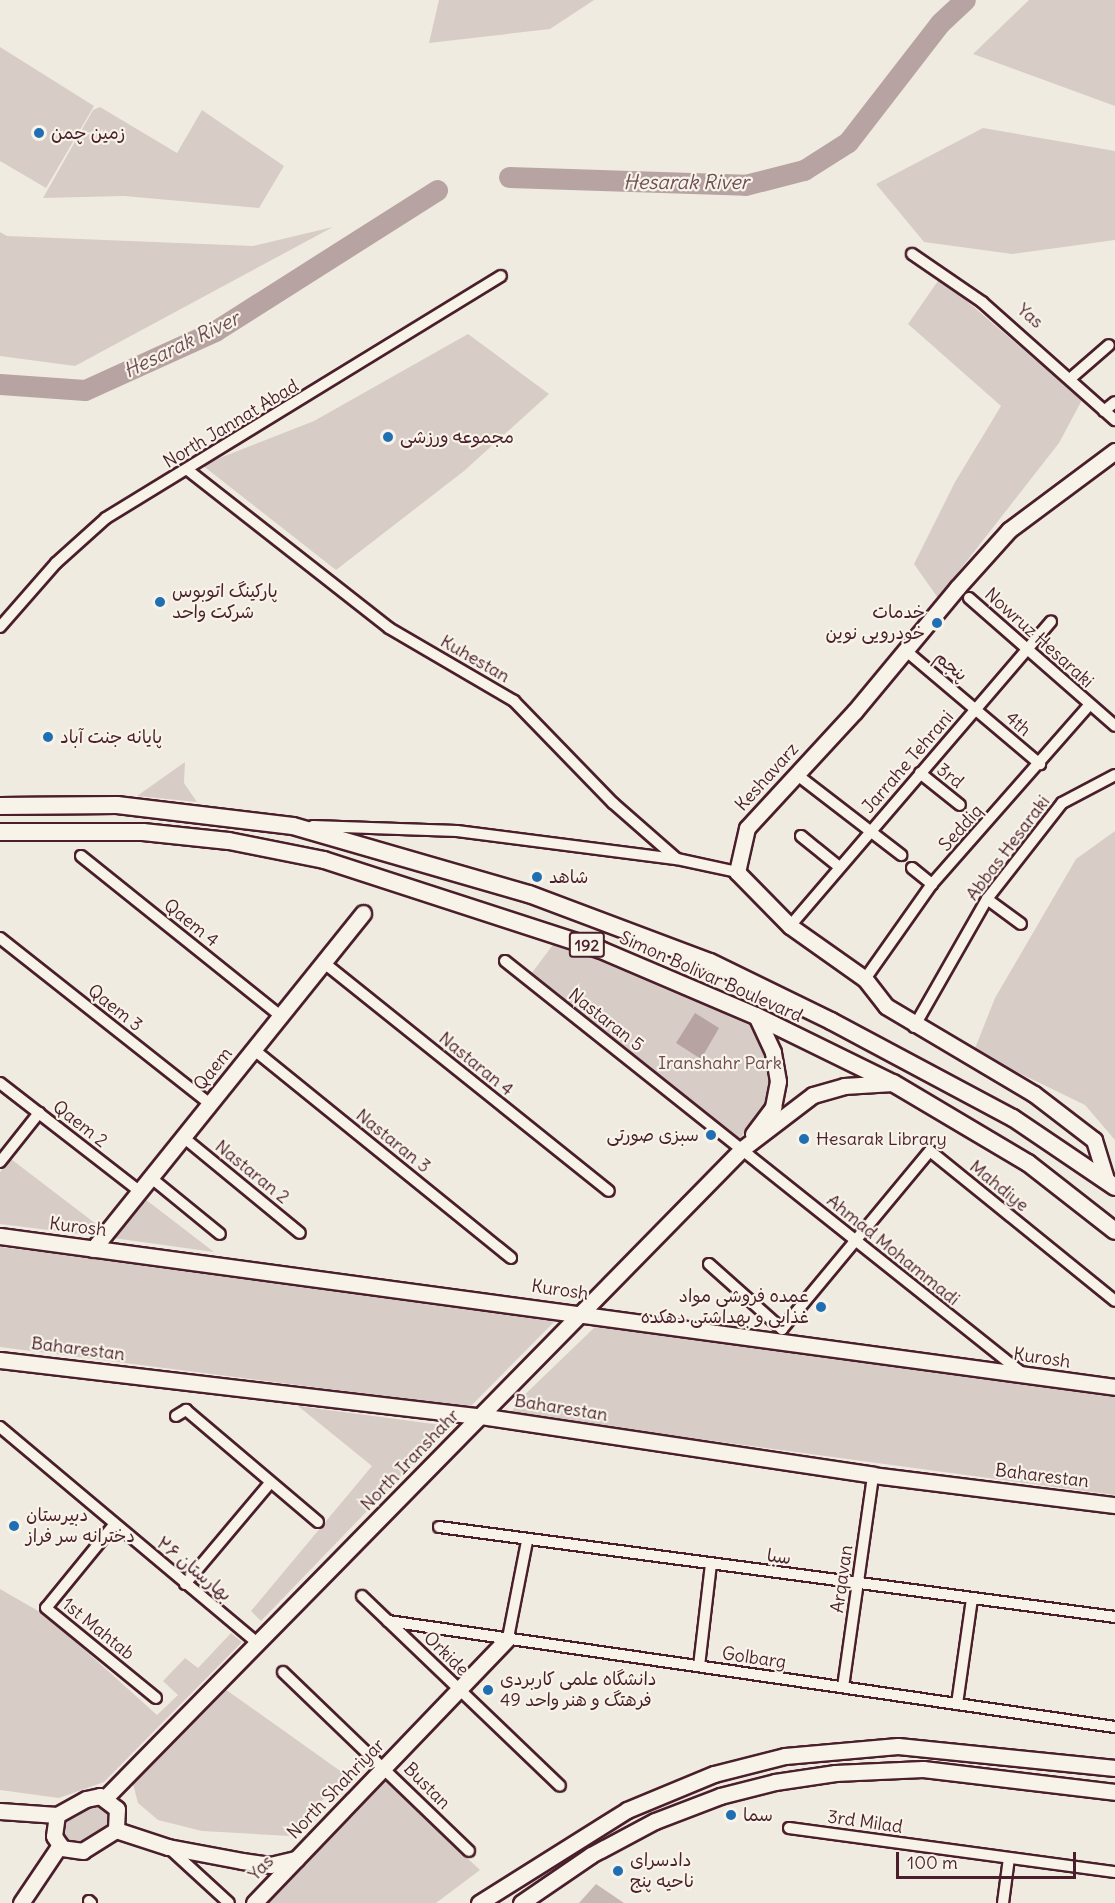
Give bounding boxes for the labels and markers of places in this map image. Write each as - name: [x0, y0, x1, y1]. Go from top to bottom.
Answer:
- place label: زمین چمن: [51, 122, 125, 144]
- marker: زمین چمن: [32, 126, 46, 140]
- place label: مجموعه ورزشی: [400, 426, 514, 448]
- marker: مجموعه ورزشی: [381, 430, 395, 444]
- place label: پارکینگ اتوبوس شرکت واحد: [172, 581, 278, 624]
- marker: پارکینگ اتوبوس شرکت واحد: [153, 595, 167, 609]
- place label: خدمات خودرویی نوین: [826, 602, 925, 644]
- marker: خدمات خودرویی نوین: [930, 616, 944, 630]
- place label: پایانه جنت آباد: [60, 726, 162, 748]
- marker: پایانه جنت آباد: [41, 730, 55, 744]
- place label: شاهد: [549, 866, 589, 888]
- marker: شاهد: [530, 870, 544, 884]
- place label: سبزی صورتی: [606, 1124, 699, 1146]
- marker: سبزی صورتی: [704, 1128, 718, 1142]
- place label: Hesarak Library: [816, 1128, 947, 1150]
- marker: Hesarak Library: [797, 1132, 811, 1146]
- place label: عمده فروشی مواد غذایی و بهداشتی دهکده: [641, 1286, 809, 1328]
- marker: عمده فروشی مواد غذایی و بهداشتی دهکده: [814, 1300, 828, 1314]
- place label: دبیرستان دخترانه سر فراز: [26, 1505, 135, 1547]
- marker: دبیرستان دخترانه سر فراز: [7, 1519, 21, 1533]
- place label: دانشگاه علمی کاربردی فرهتگ و هنر واحد 49: [500, 1669, 657, 1712]
- marker: دانشگاه علمی کاربردی فرهتگ و هنر واحد 49: [481, 1683, 495, 1697]
- place label: سما: [743, 1804, 773, 1826]
- marker: سما: [724, 1808, 738, 1822]
- place label: دادسرای ناحیه پنج: [630, 1850, 694, 1892]
- marker: دادسرای ناحیه پنج: [611, 1864, 625, 1878]

